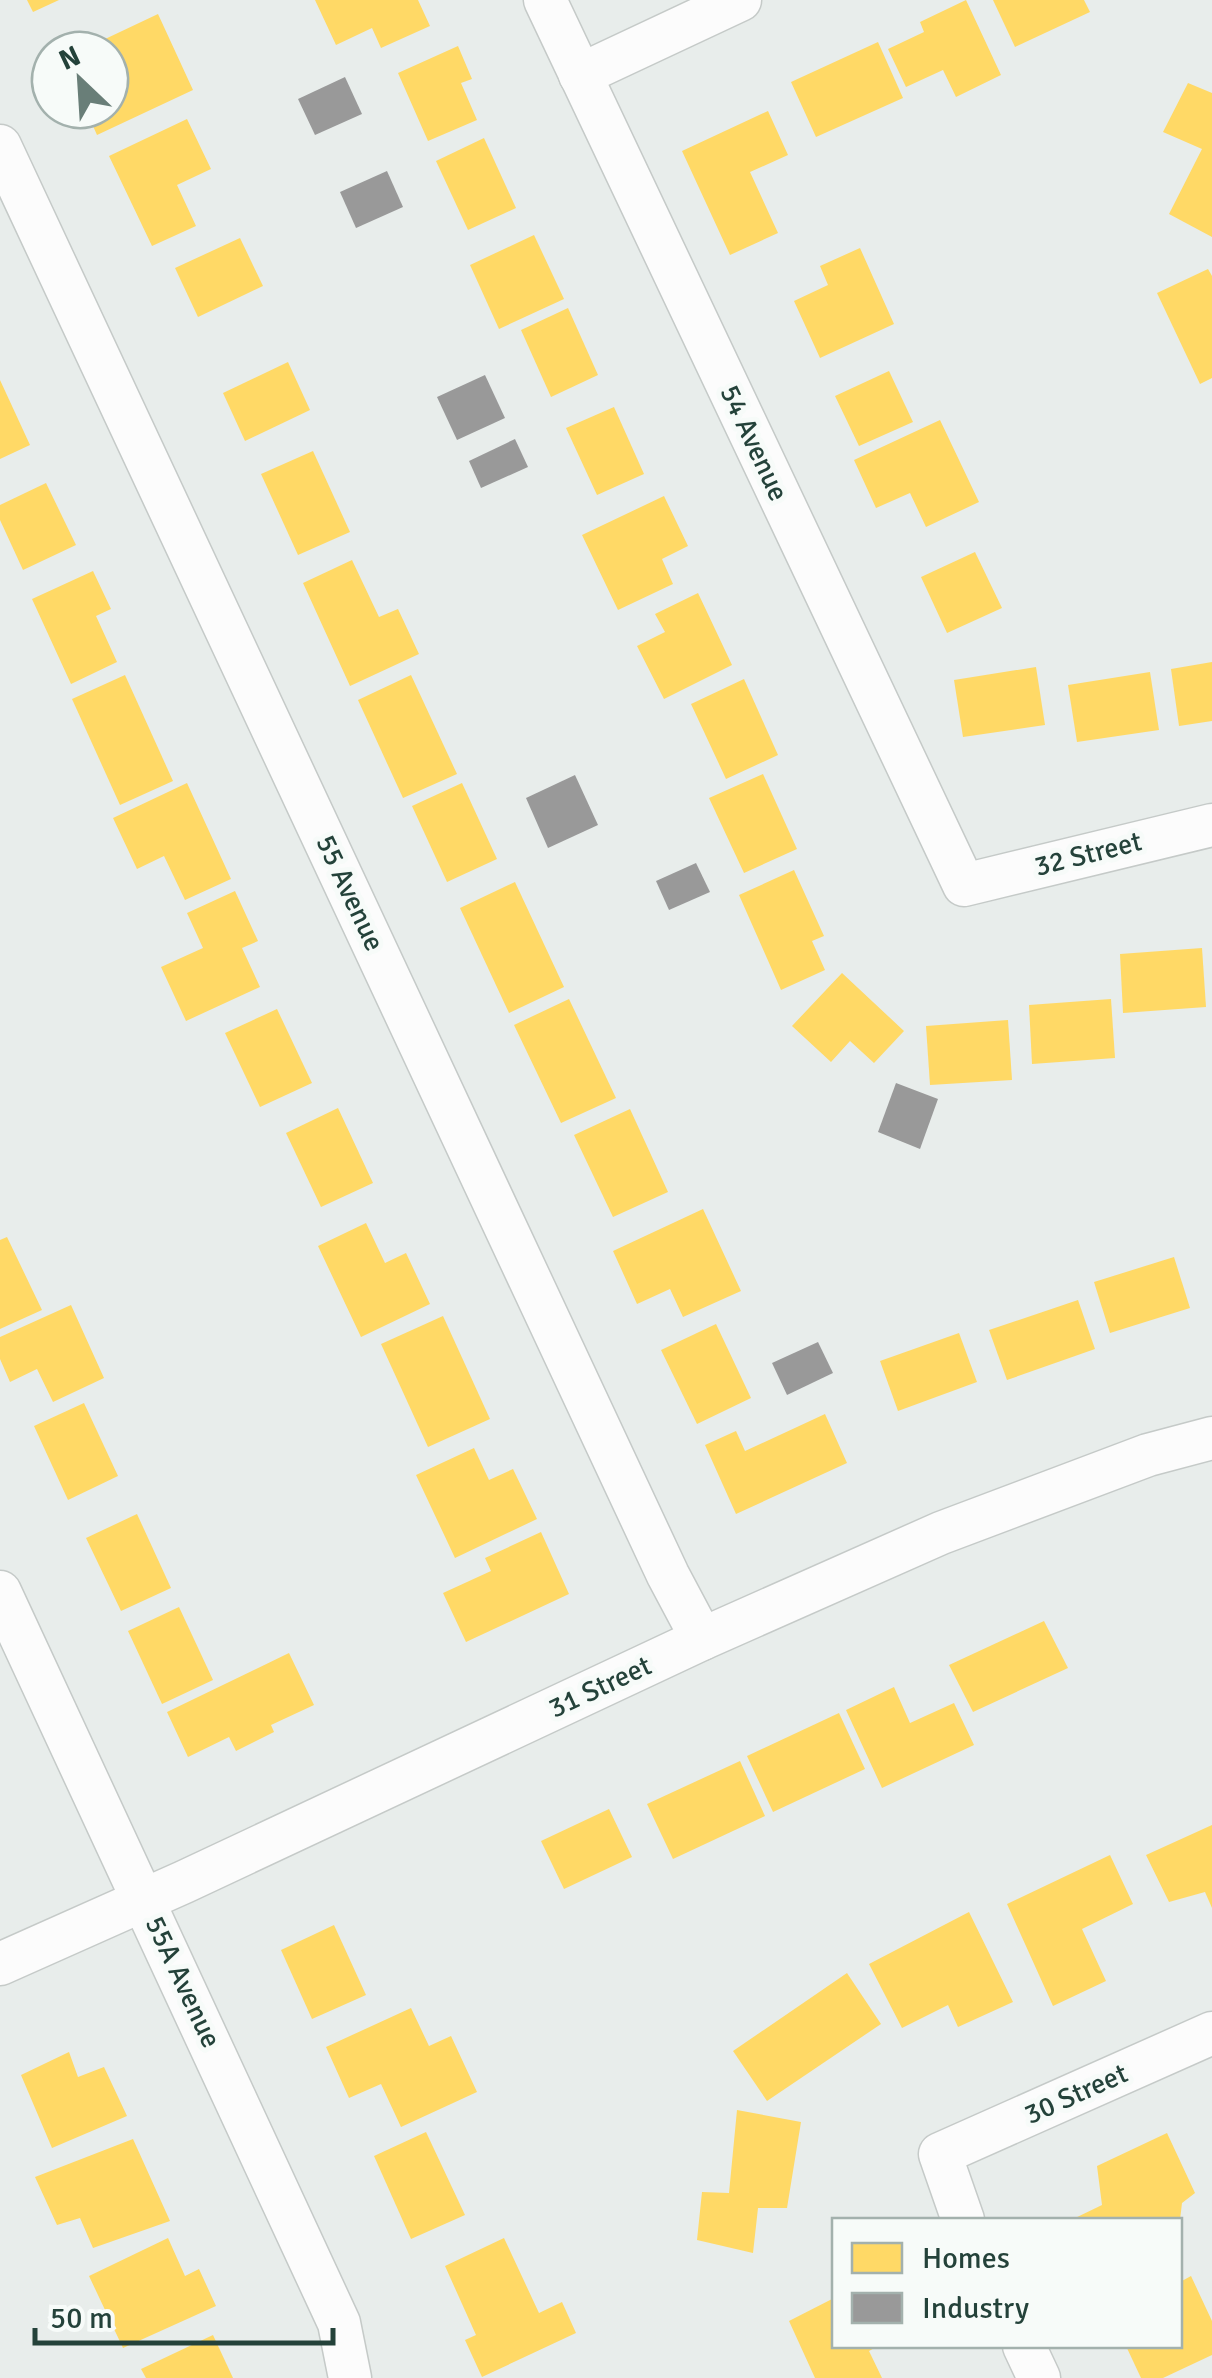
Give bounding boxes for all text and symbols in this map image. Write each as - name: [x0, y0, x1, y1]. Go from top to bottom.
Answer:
- north arrow: [30, 30, 130, 130]
- text: N: [54, 39, 86, 78]
- street label: 54 Avenue: [712, 380, 796, 506]
- street label: 32 Street: [1031, 824, 1145, 884]
- street label: 55 Avenue: [308, 830, 392, 956]
- street label: 31 Street: [543, 1648, 657, 1726]
- street label: 55A Avenue: [138, 1911, 228, 2053]
- street label: 30 Street: [1019, 2056, 1133, 2132]
- legend: [832, 2218, 1182, 2348]
- text: Homes: [922, 2240, 1010, 2277]
- scale bar: [35, 2283, 332, 2345]
- text: Industry: [922, 2290, 1029, 2327]
- text: 50 m: [50, 2300, 113, 2337]

